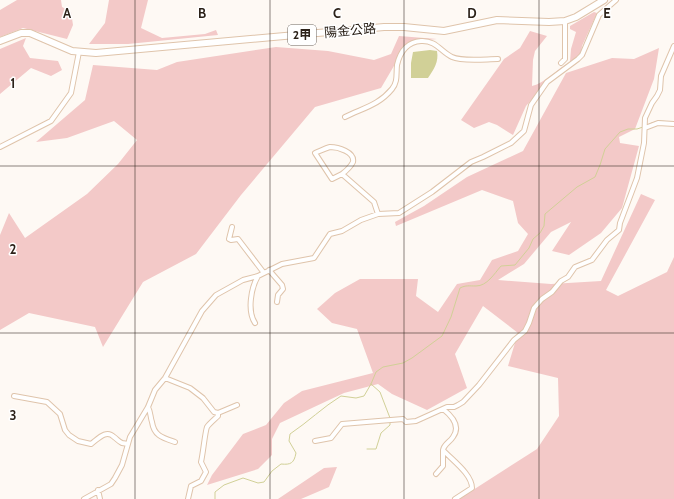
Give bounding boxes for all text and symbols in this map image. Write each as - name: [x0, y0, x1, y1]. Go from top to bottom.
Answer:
- text: A: [63, 5, 72, 21]
- text: B: [198, 5, 206, 21]
- text: C: [333, 5, 341, 21]
- text: D: [467, 5, 477, 21]
- text: E: [603, 5, 611, 21]
- street label: 陽金公路: [323, 20, 377, 40]
- road number: 2甲: [288, 25, 316, 45]
- text: 1: [11, 75, 15, 91]
- text: 2: [10, 241, 17, 257]
- text: 3: [9, 407, 17, 423]

